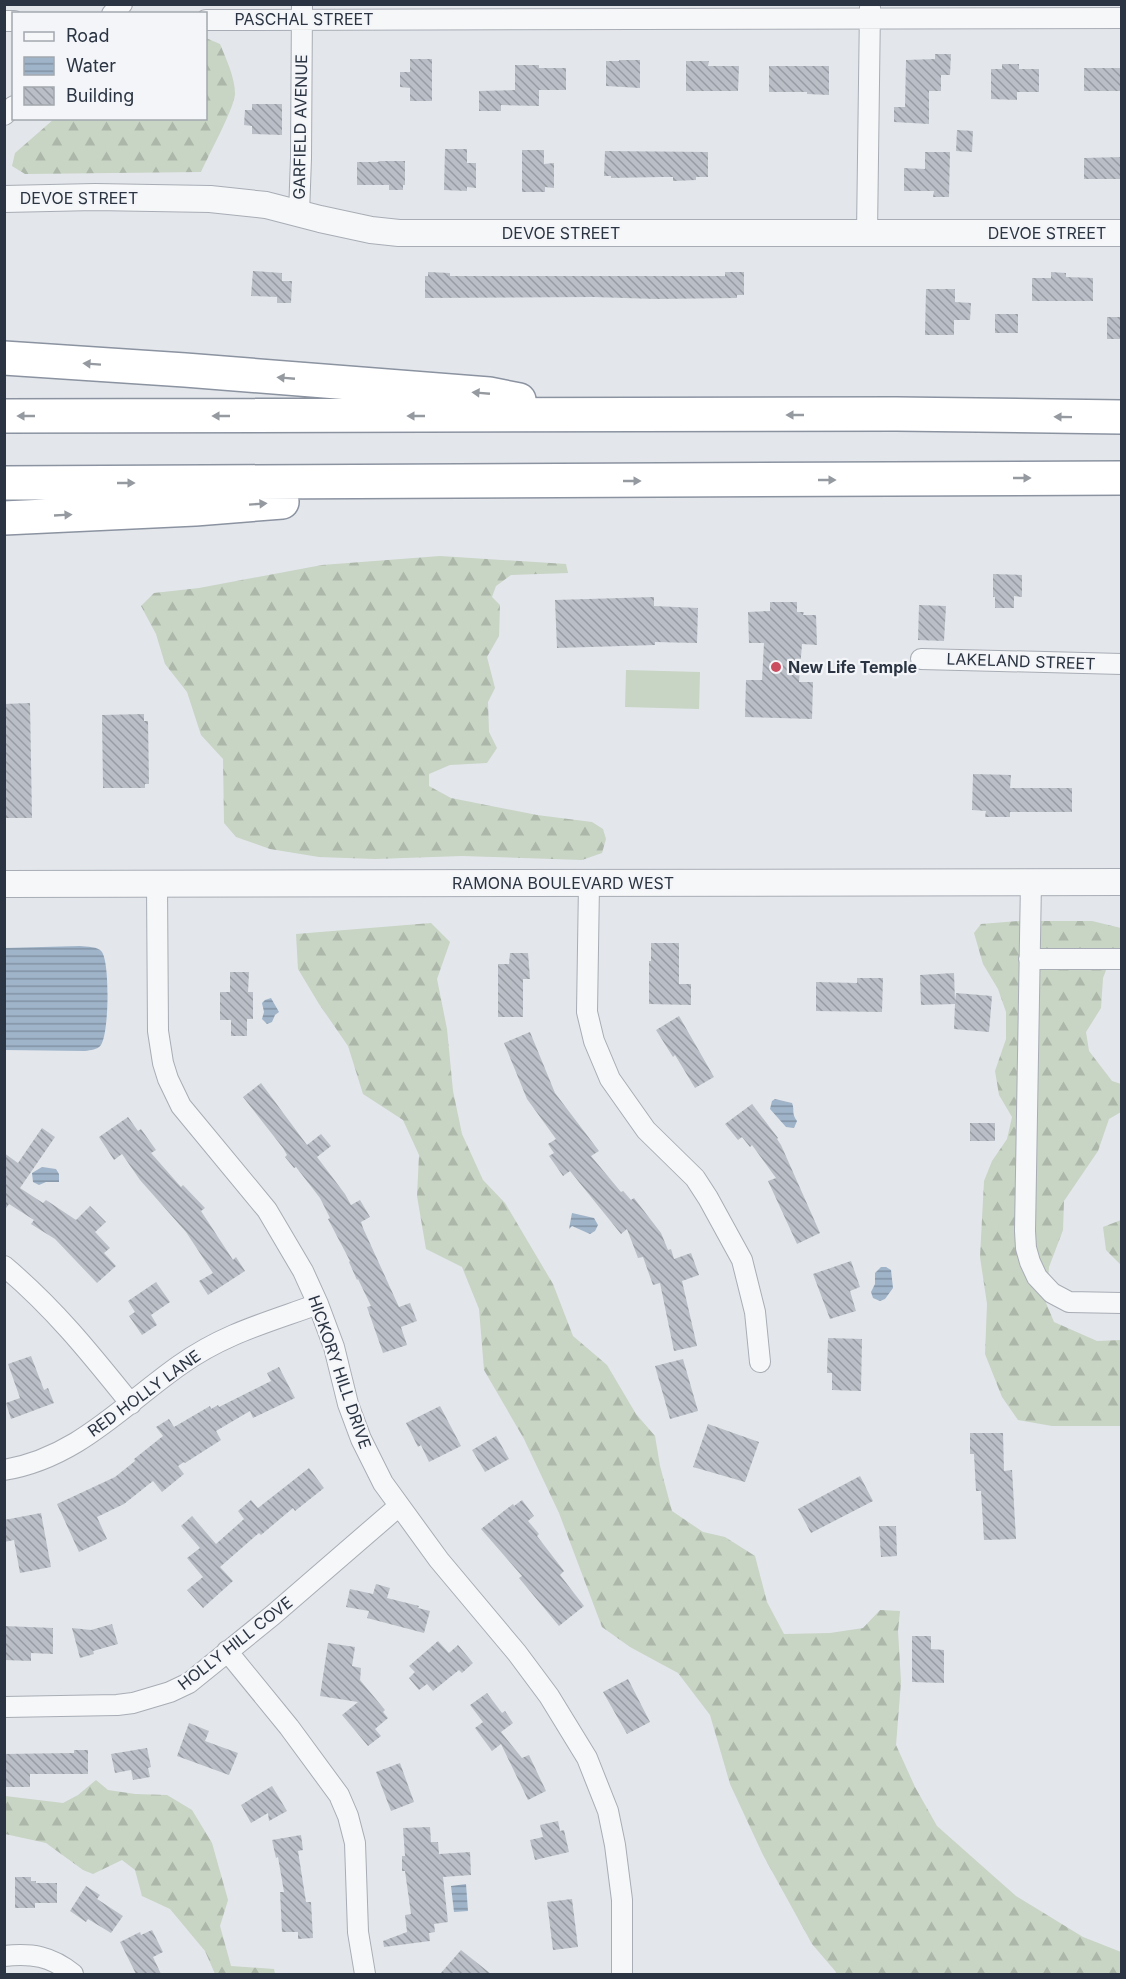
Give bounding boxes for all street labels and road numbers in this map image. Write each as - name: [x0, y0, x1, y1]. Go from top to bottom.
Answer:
- street label: PASCHAL STREET: [235, 9, 373, 29]
- street label: GARFIELD AVENUE: [289, 54, 311, 200]
- street label: DEVOE STREET: [20, 188, 138, 208]
- street label: DEVOE STREET: [502, 223, 620, 243]
- street label: DEVOE STREET: [988, 223, 1106, 243]
- street label: LAKELAND STREET: [946, 648, 1096, 674]
- street label: RAMONA BOULEVARD WEST: [452, 873, 674, 893]
- street label: HICKORY HILL DRIVE: [304, 1293, 376, 1451]
- street label: RED HOLLY LANE: [84, 1345, 204, 1441]
- street label: HOLLY HILL COVE: [174, 1592, 296, 1694]

